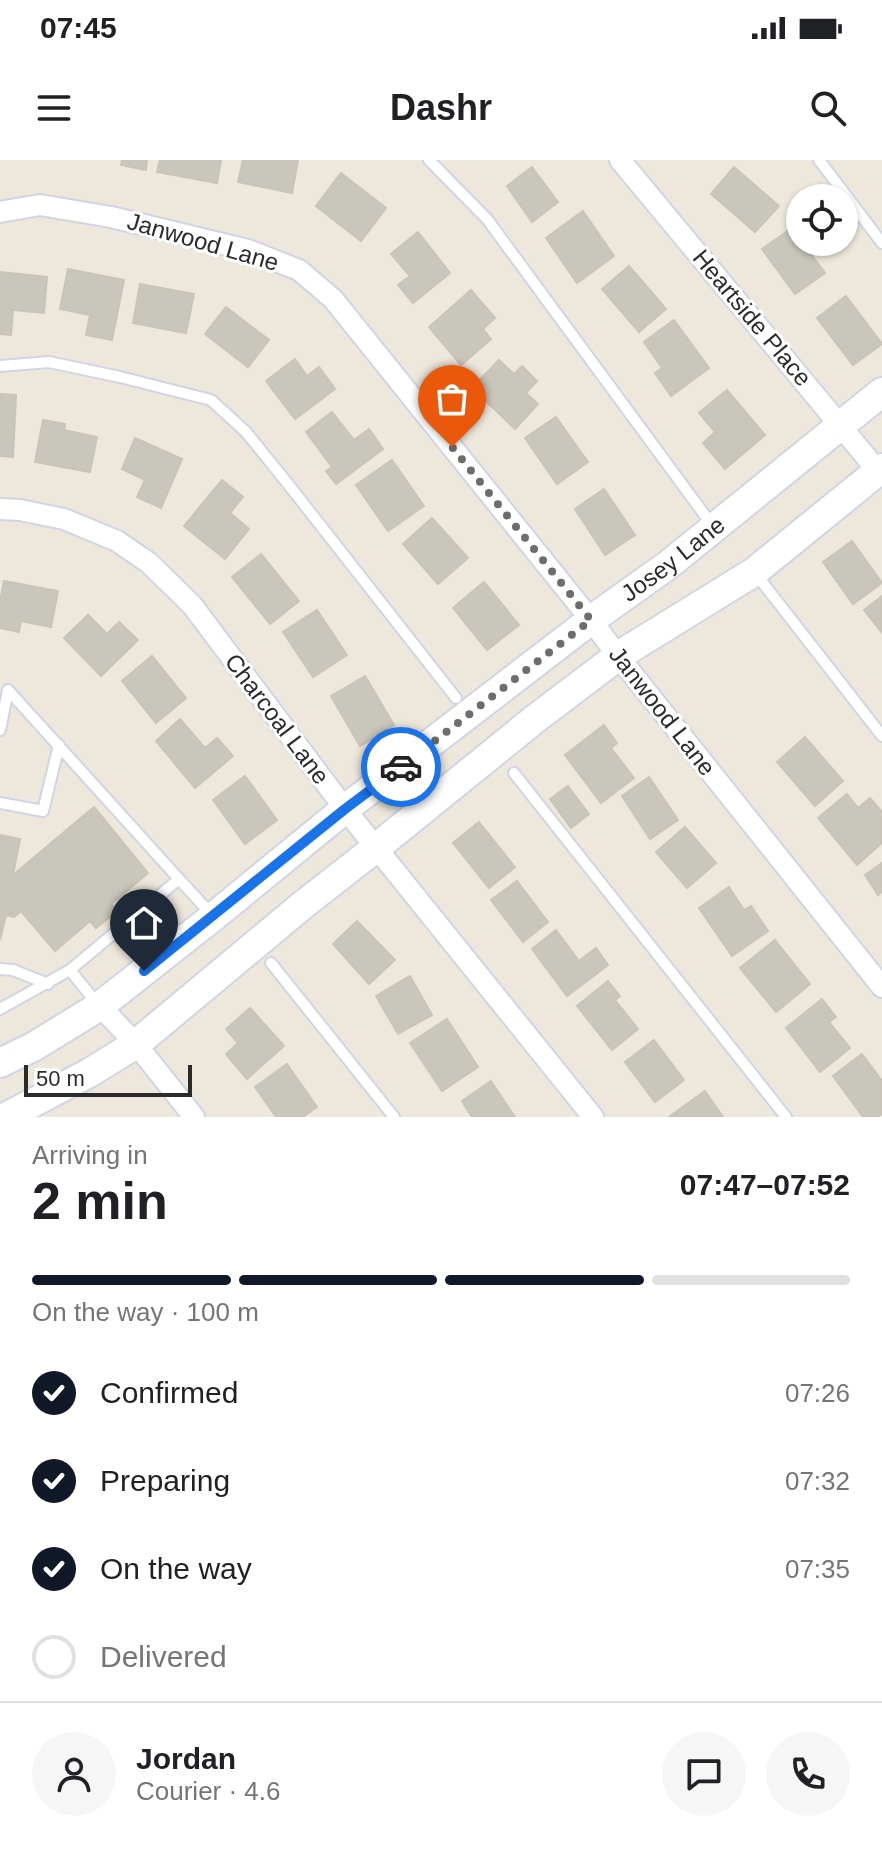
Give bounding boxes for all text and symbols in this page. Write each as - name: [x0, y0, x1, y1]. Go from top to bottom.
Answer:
- text: 07:45: [40, 11, 117, 44]
- icon: menu: [32, 86, 76, 130]
- icon: search: [806, 86, 850, 130]
- text: Dashr: [390, 87, 492, 128]
- map controls: [786, 184, 858, 256]
- button: locate: [786, 184, 858, 256]
- street label: Janwood Lane: [124, 207, 282, 276]
- street label: Heartside Place: [688, 244, 817, 391]
- pin: [418, 365, 486, 447]
- icon: bag: [430, 377, 474, 421]
- street label: Josey Lane: [616, 511, 730, 607]
- street label: Janwood Lane: [604, 641, 721, 781]
- street label: Charcoal Lane: [220, 648, 335, 789]
- courier: [361, 727, 441, 807]
- icon: car: [379, 745, 423, 789]
- pin: [110, 889, 178, 971]
- icon: home: [122, 901, 166, 945]
- scale bar: [24, 1061, 192, 1097]
- text: 50 m: [36, 1066, 85, 1091]
- text: Arriving in: [32, 1140, 148, 1170]
- text: 07:47–07:52: [680, 1168, 850, 1201]
- text: 2 min: [32, 1172, 168, 1230]
- text: On the way · 100 m: [32, 1297, 259, 1327]
- icon: check: [32, 1371, 76, 1415]
- text: Confirmed: [100, 1376, 238, 1409]
- text: 07:26: [785, 1378, 850, 1408]
- icon: check: [32, 1459, 76, 1503]
- text: Preparing: [100, 1464, 230, 1497]
- text: 07:32: [785, 1466, 850, 1496]
- icon: check: [32, 1547, 76, 1591]
- text: On the way: [100, 1552, 252, 1585]
- text: 07:35: [785, 1554, 850, 1584]
- text: Delivered: [100, 1640, 227, 1673]
- button: person: [32, 1732, 116, 1816]
- button: chat: [662, 1732, 746, 1816]
- button: phone: [766, 1732, 850, 1816]
- text: Jordan: [136, 1742, 236, 1775]
- text: Courier · 4.6: [136, 1776, 281, 1806]

